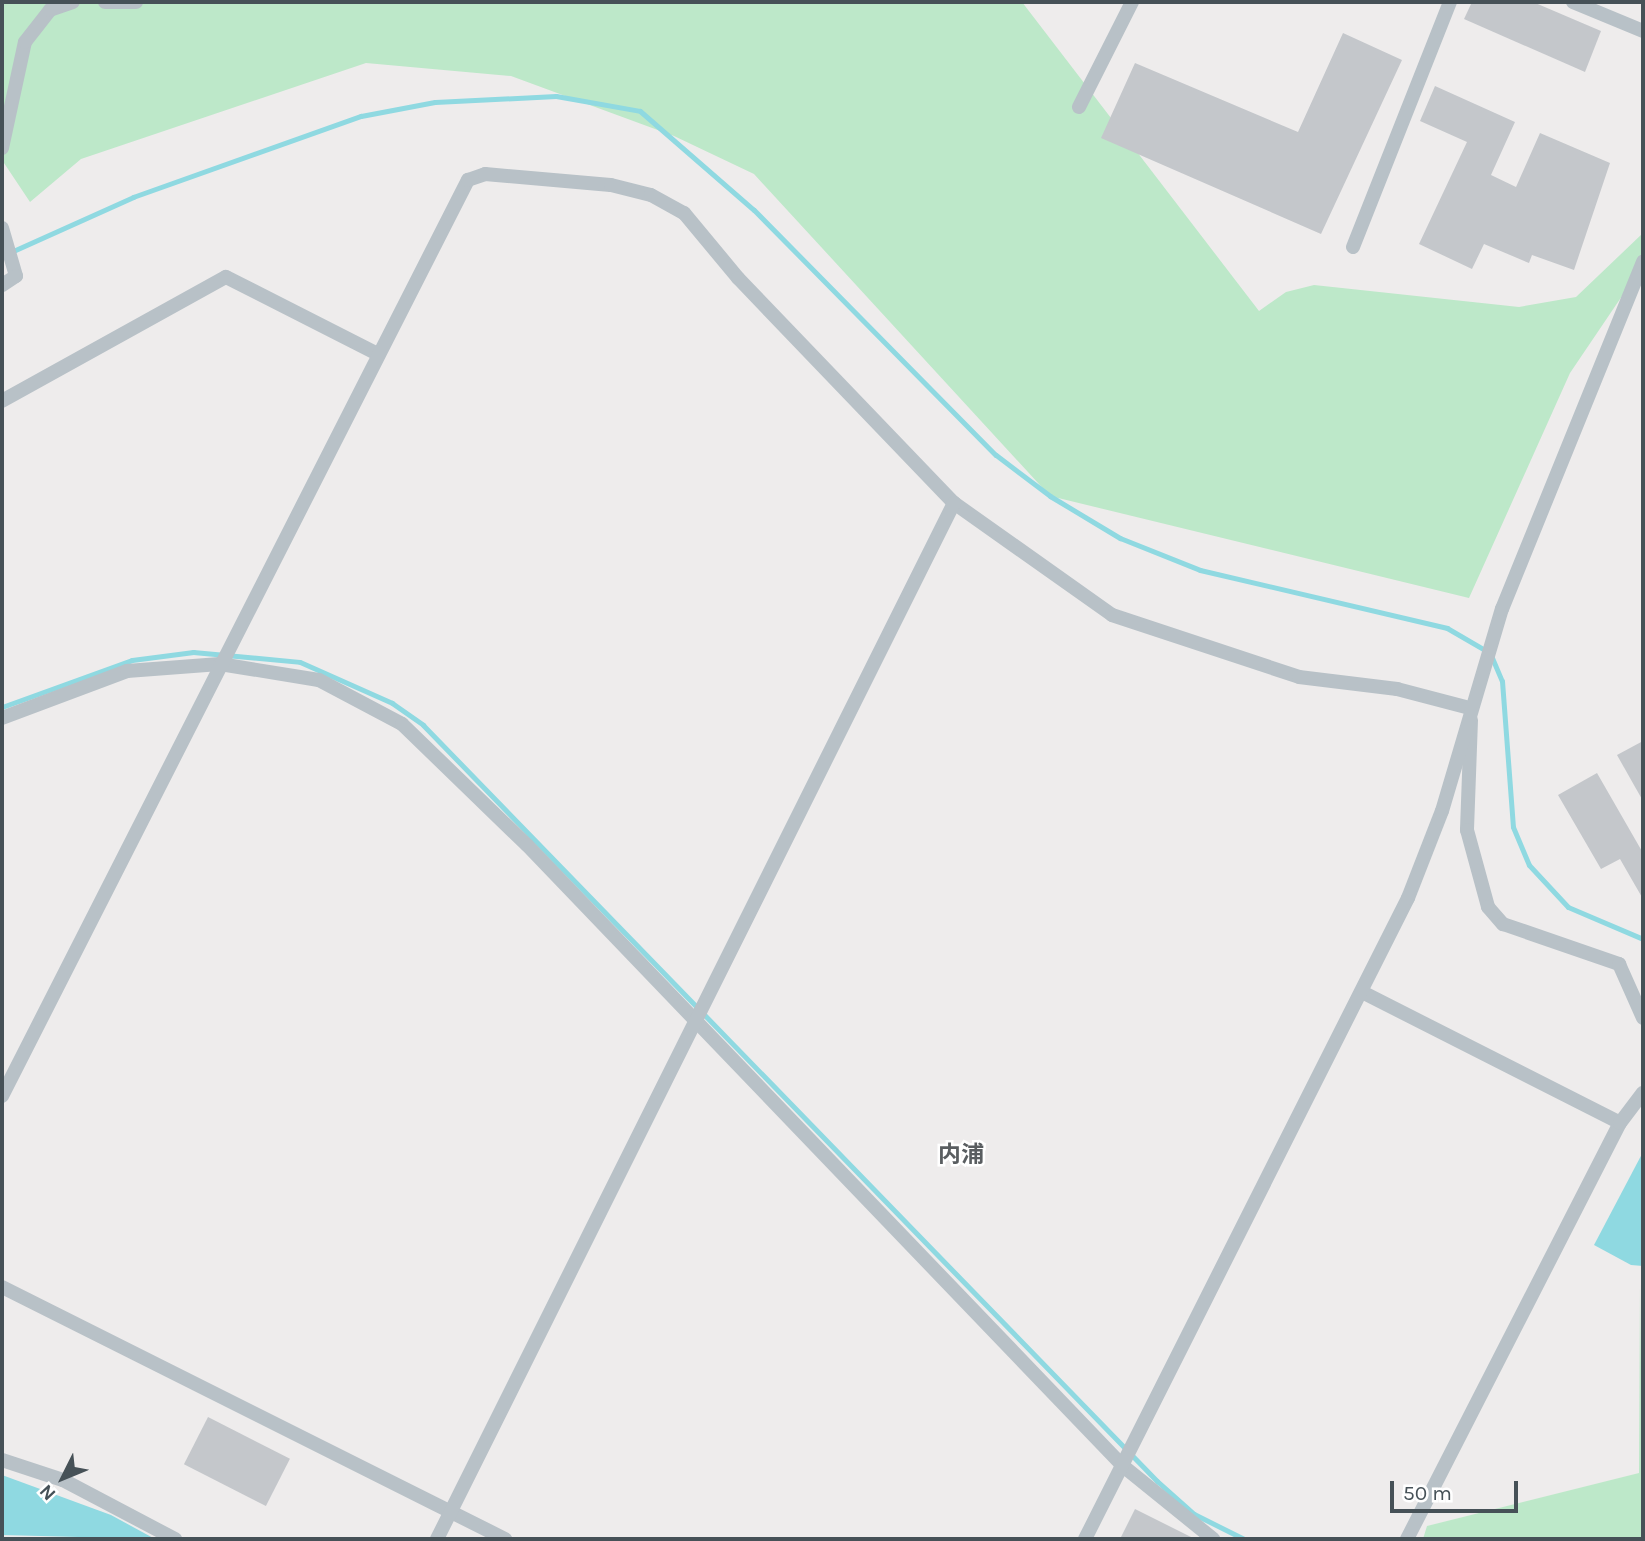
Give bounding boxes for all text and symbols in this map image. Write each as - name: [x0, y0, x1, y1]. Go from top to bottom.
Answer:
- district label: 内浦: [938, 1141, 984, 1169]
- north arrow: [28, 1443, 98, 1513]
- scale bar: [1393, 1468, 1521, 1512]
- text: N: [35, 1480, 60, 1505]
- text: 50 m: [1403, 1481, 1452, 1505]

